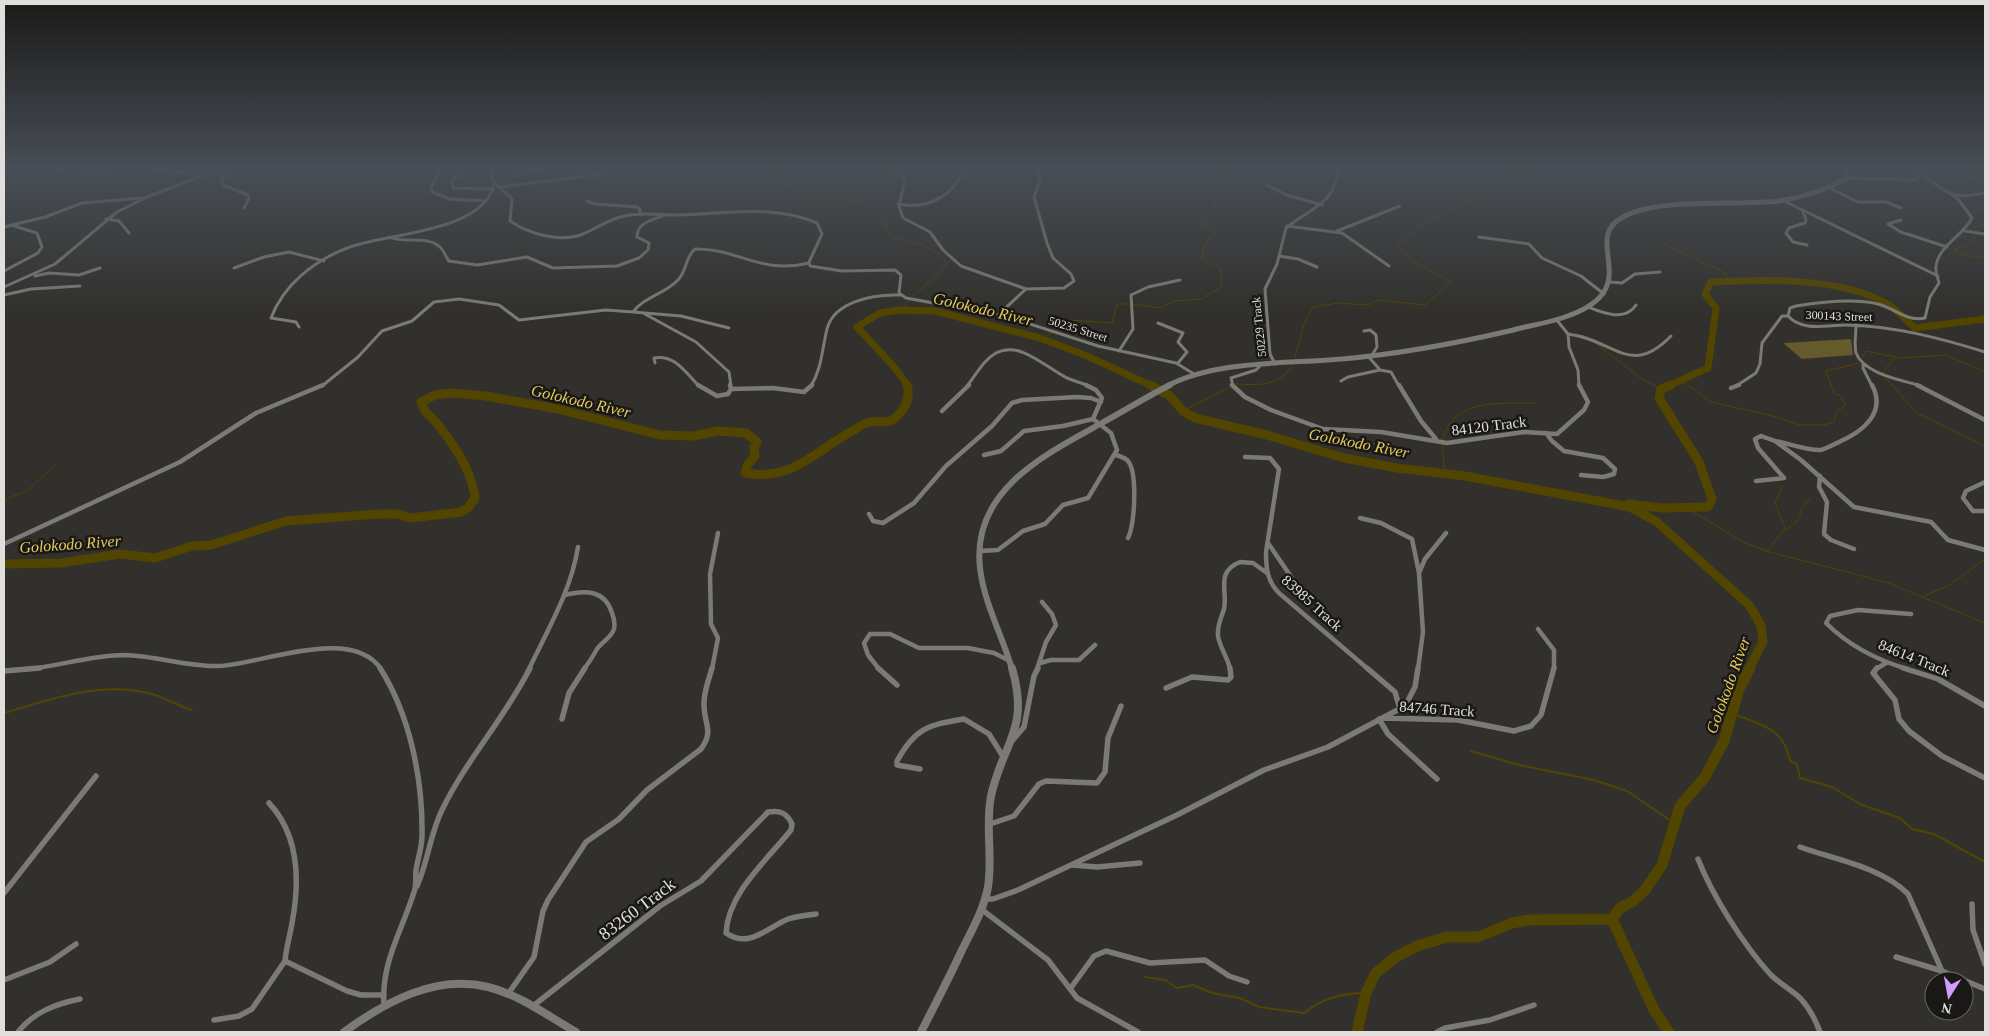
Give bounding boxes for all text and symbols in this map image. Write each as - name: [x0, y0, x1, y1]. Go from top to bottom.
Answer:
- water label: Golokodo River: [932, 289, 1035, 329]
- street label: 50229 Track: [1249, 296, 1269, 358]
- street label: 300143 Street: [1805, 308, 1873, 324]
- street label: 50235 Street: [1047, 313, 1110, 345]
- water label: Golokodo River: [530, 381, 633, 421]
- street label: 84120 Track: [1451, 413, 1528, 439]
- water label: Golokodo River: [1307, 425, 1411, 461]
- water label: Golokodo River: [19, 532, 122, 556]
- street label: 83985 Track: [1279, 572, 1346, 635]
- water label: Golokodo River: [1703, 634, 1754, 736]
- street label: 84614 Track: [1876, 636, 1952, 680]
- street label: 84746 Track: [1399, 698, 1476, 720]
- street label: 83260 Track: [595, 874, 679, 944]
- north arrow: [1924, 971, 1974, 1021]
- text: N: [1940, 1000, 1953, 1017]

